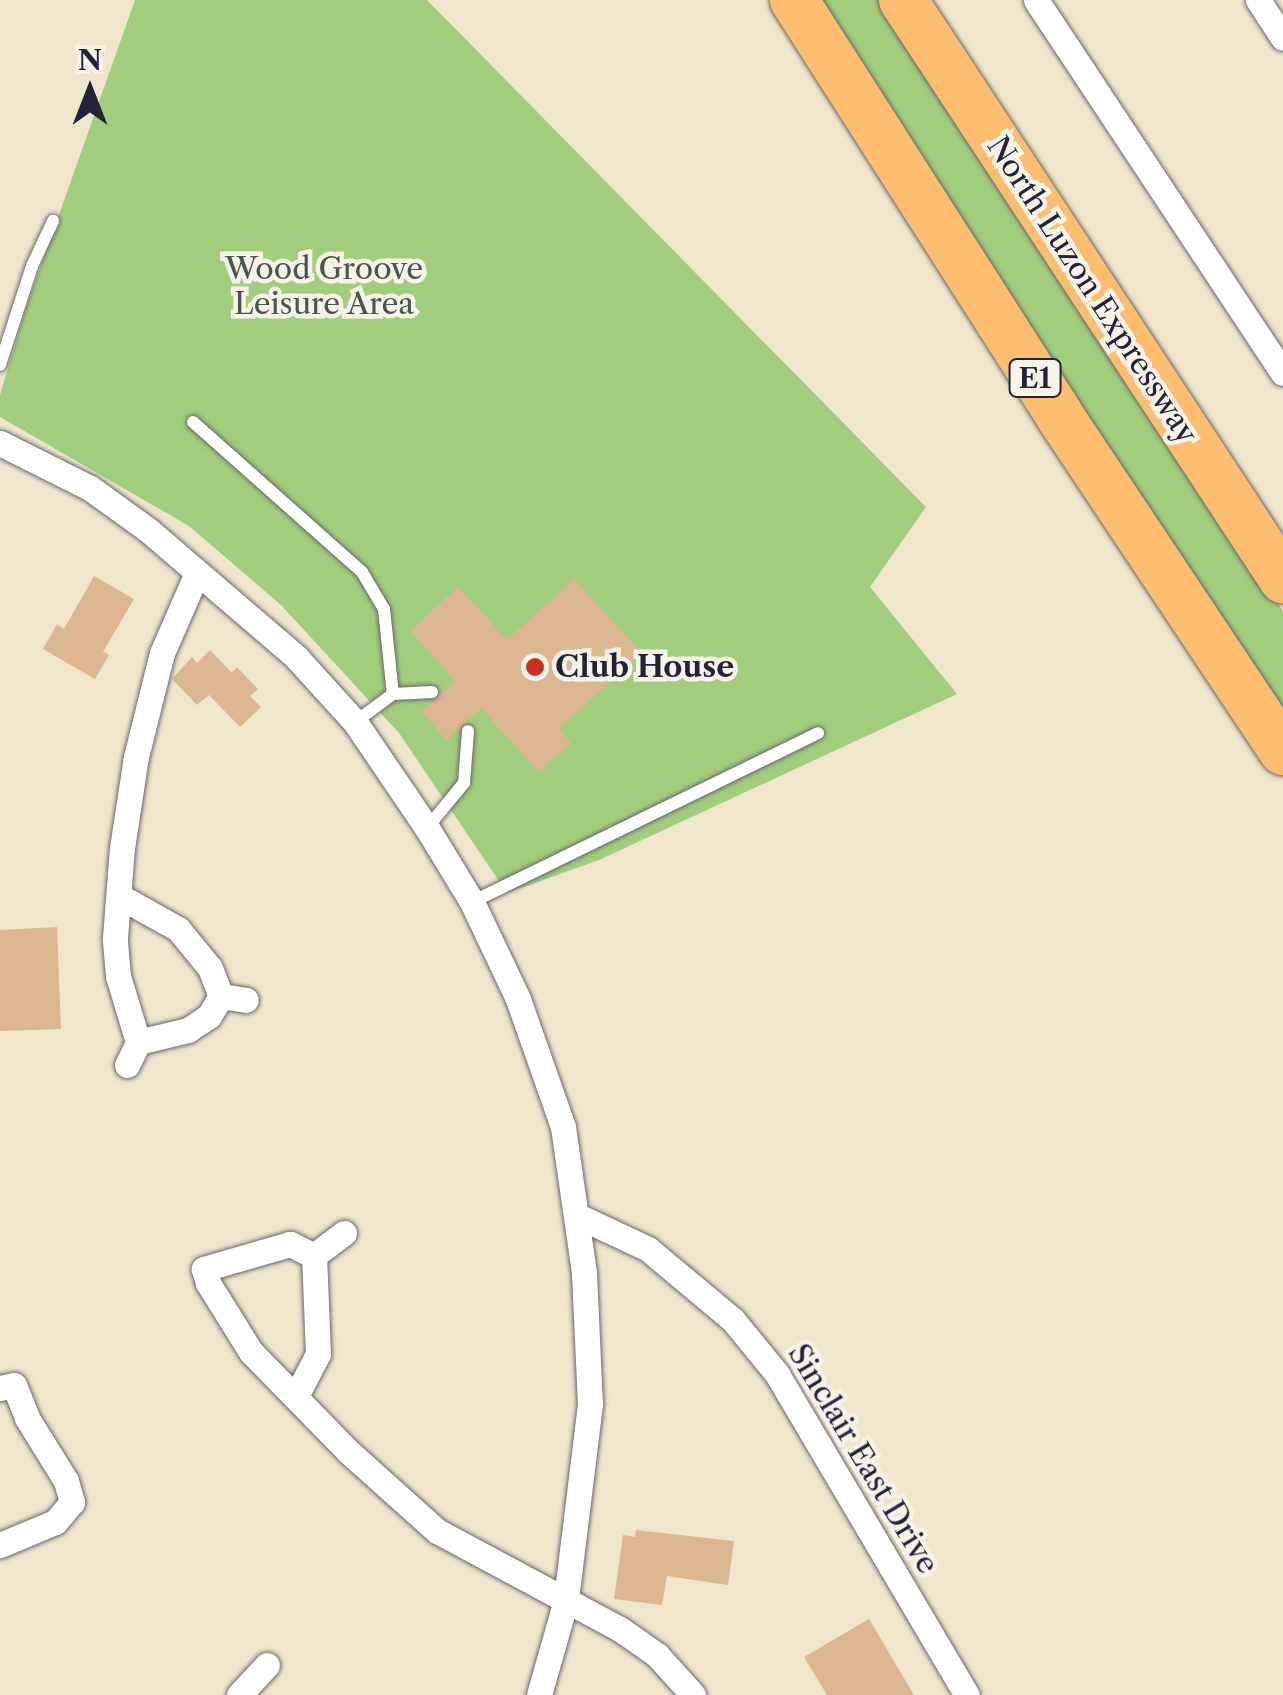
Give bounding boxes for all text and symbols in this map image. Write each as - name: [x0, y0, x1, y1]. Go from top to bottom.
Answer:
- north arrow: [40, 40, 140, 140]
- text: N: [78, 43, 102, 77]
- street label: North Luzon Expressway: [979, 130, 1205, 450]
- park label: Wood Groove Leisure Area: [225, 251, 423, 322]
- road number: E1: [1008, 355, 1062, 401]
- place label: Club House: [555, 649, 734, 685]
- marker: Club House: [524, 656, 546, 678]
- street label: Sinclair East Drive: [780, 1337, 946, 1581]

